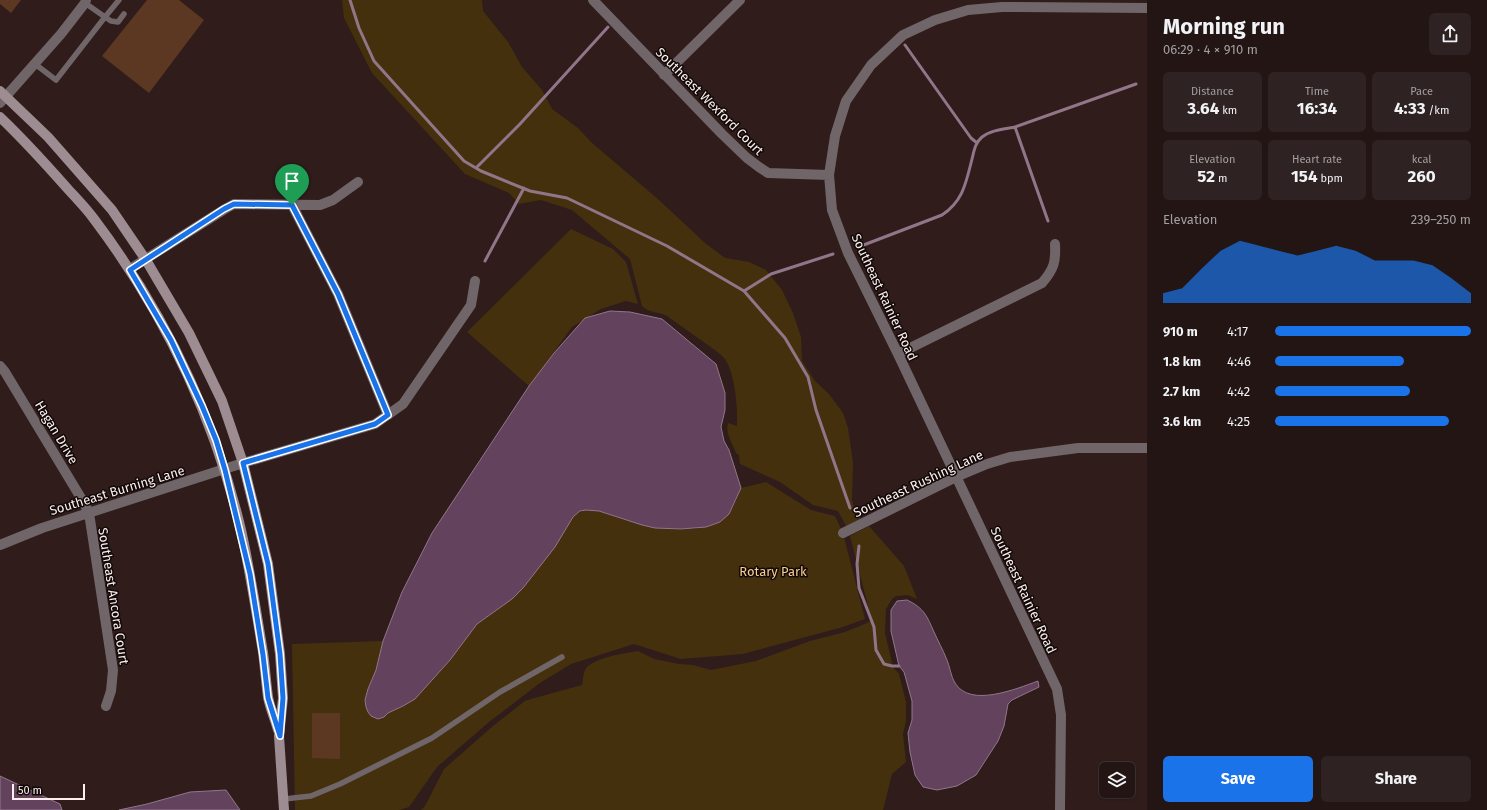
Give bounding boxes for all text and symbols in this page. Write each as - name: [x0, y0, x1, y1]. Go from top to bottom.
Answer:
- text: Morning run: [1163, 13, 1285, 40]
- button: share: [1429, 13, 1471, 55]
- text: 06:29 · 4 × 910 m: [1163, 42, 1258, 57]
- street label: Southeast Wexford Court: [653, 44, 767, 159]
- text: Distance: [1191, 85, 1234, 98]
- text: Time: [1305, 85, 1329, 98]
- text: Pace: [1410, 85, 1433, 98]
- text: 3.64: [1187, 98, 1219, 119]
- text: 16:34: [1297, 98, 1337, 119]
- text: 4:33: [1394, 98, 1426, 119]
- text: km: [1219, 104, 1237, 117]
- text: /km: [1426, 104, 1449, 117]
- text: Elevation: [1189, 153, 1235, 166]
- text: Heart rate: [1292, 153, 1342, 166]
- text: kcal: [1412, 153, 1432, 166]
- pin: [275, 164, 309, 205]
- text: 52: [1197, 166, 1215, 187]
- text: 154: [1291, 166, 1318, 187]
- text: 260: [1407, 166, 1436, 187]
- icon: arrive: [281, 170, 303, 192]
- text: m: [1215, 172, 1227, 185]
- text: bpm: [1318, 172, 1343, 185]
- text: Elevation: [1163, 212, 1217, 227]
- text: 239–250 m: [1411, 212, 1471, 227]
- street label: Southeast Rainier Road: [849, 232, 920, 363]
- text: 910 m: [1163, 324, 1198, 339]
- text: 4:17: [1227, 324, 1248, 339]
- text: 1.8 km: [1163, 354, 1201, 369]
- text: 4:46: [1227, 354, 1251, 369]
- text: 2.7 km: [1163, 384, 1200, 399]
- text: 4:42: [1227, 384, 1250, 399]
- street label: Hagan Drive: [32, 398, 81, 467]
- text: 3.6 km: [1163, 414, 1201, 429]
- text: 4:25: [1227, 414, 1250, 429]
- street label: Southeast Rushing Lane: [851, 447, 985, 520]
- street label: Southeast Burning Lane: [48, 463, 186, 518]
- street label: Southeast Rainier Road: [988, 525, 1059, 656]
- street label: Southeast Ancora Court: [95, 527, 132, 666]
- park label: Rotary Park: [739, 564, 807, 579]
- button: Save: [1163, 756, 1313, 802]
- button: Share: [1321, 756, 1471, 802]
- map controls: [1099, 762, 1135, 798]
- button: layers: [1099, 762, 1135, 798]
- scale bar: [12, 782, 85, 801]
- text: 50 m: [18, 784, 42, 797]

